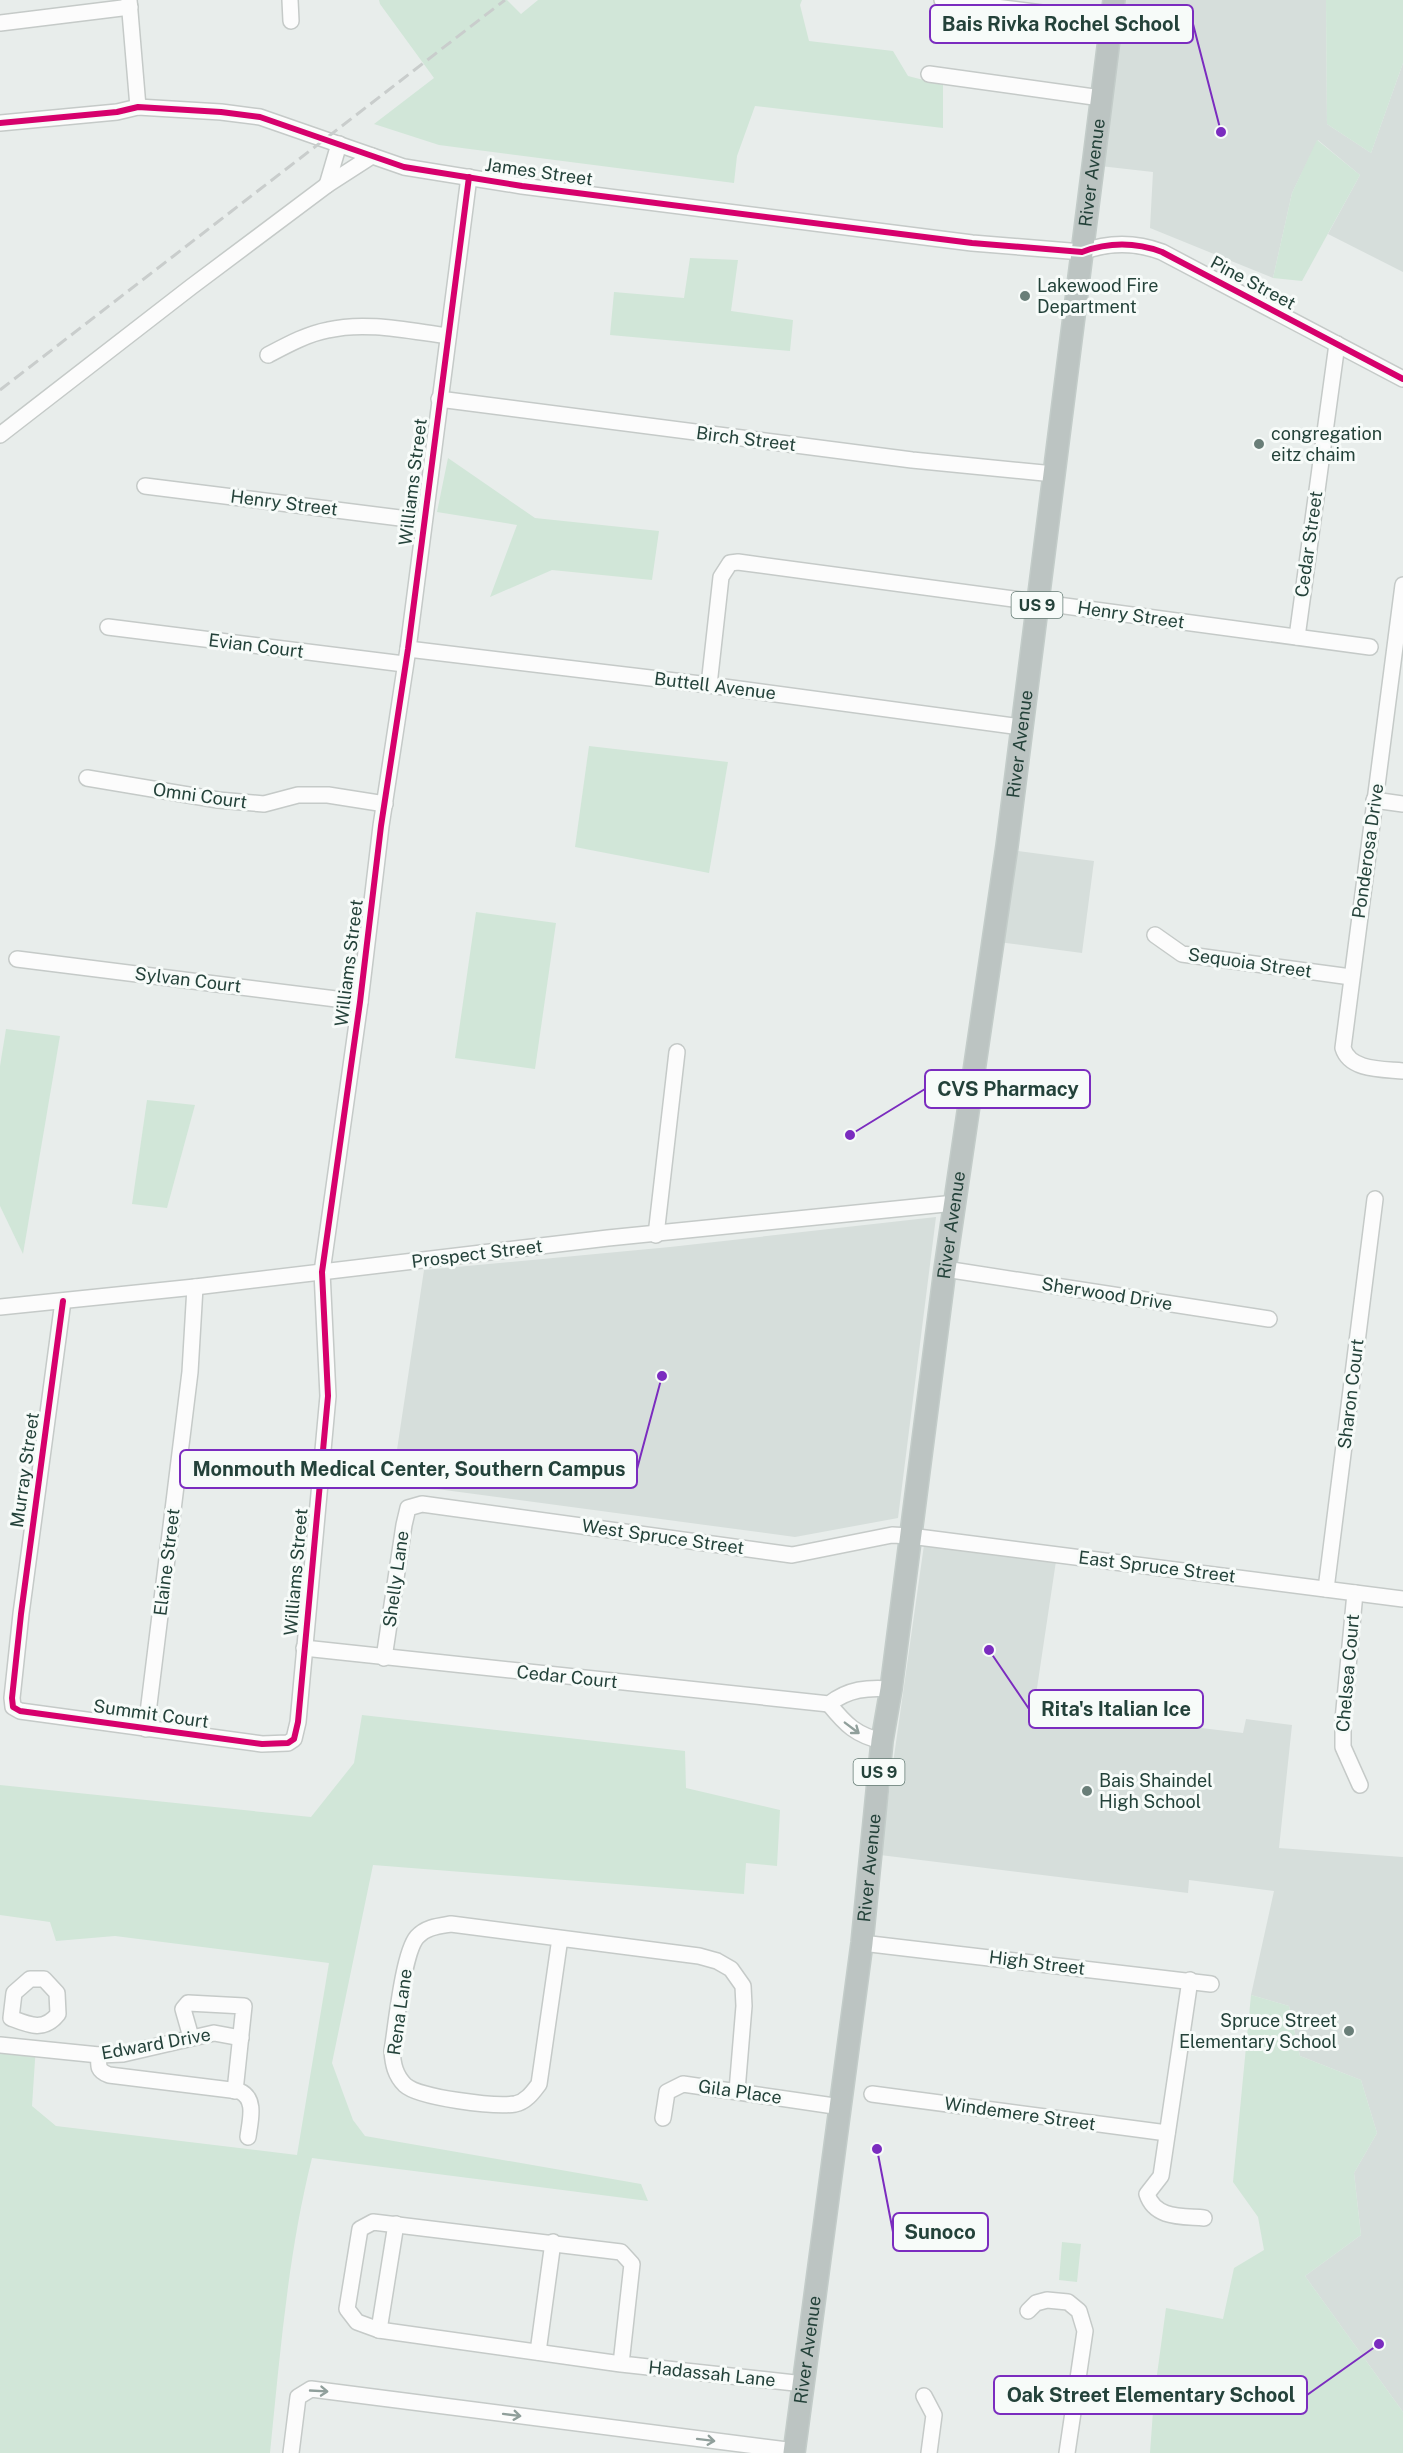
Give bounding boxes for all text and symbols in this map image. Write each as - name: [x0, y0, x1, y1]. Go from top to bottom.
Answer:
- callout: Bais Rivka Rochel School: [930, 5, 1193, 43]
- text: Bais Rivka Rochel School: [942, 12, 1180, 36]
- street label: River Avenue: [1074, 117, 1109, 228]
- street label: James Street: [484, 154, 594, 189]
- street label: Pine Street: [1207, 251, 1299, 314]
- place label: Lakewood Fire Department: [1037, 275, 1159, 317]
- marker: Lakewood Fire Department: [1018, 289, 1032, 303]
- street label: Williams Street: [394, 417, 431, 547]
- street label: Birch Street: [695, 422, 797, 455]
- place label: congregation eitz chaim: [1271, 423, 1382, 465]
- marker: congregation eitz chaim: [1252, 437, 1266, 451]
- street label: Henry Street: [229, 485, 339, 520]
- street label: Cedar Street: [1291, 489, 1326, 598]
- road number: US 9: [1012, 592, 1062, 618]
- street label: Henry Street: [1076, 597, 1186, 632]
- street label: Evian Court: [207, 629, 305, 662]
- street label: Buttell Avenue: [653, 668, 777, 703]
- street label: River Avenue: [1002, 689, 1037, 799]
- street label: Omni Court: [152, 779, 248, 812]
- street label: Ponderosa Drive: [1348, 782, 1387, 920]
- street label: Williams Street: [330, 898, 367, 1028]
- street label: Sequoia Street: [1187, 943, 1313, 982]
- street label: Sylvan Court: [134, 963, 243, 996]
- callout: CVS Pharmacy: [925, 1070, 1090, 1108]
- text: CVS Pharmacy: [937, 1077, 1079, 1101]
- street label: River Avenue: [933, 1170, 969, 1280]
- street label: Prospect Street: [410, 1235, 544, 1272]
- street label: Sherwood Drive: [1040, 1273, 1174, 1314]
- street label: Sharon Court: [1333, 1338, 1368, 1450]
- street label: Murray Street: [6, 1411, 43, 1529]
- callout: Monmouth Medical Center, Southern Campus: [180, 1450, 637, 1488]
- text: Monmouth Medical Center, Southern Campus: [192, 1457, 626, 1481]
- street label: Elaine Street: [149, 1507, 184, 1617]
- street label: Williams Street: [279, 1507, 312, 1637]
- street label: West Spruce Street: [581, 1515, 746, 1558]
- street label: Shelly Lane: [378, 1529, 413, 1629]
- street label: East Spruce Street: [1077, 1546, 1237, 1587]
- street label: Chelsea Court: [1332, 1613, 1363, 1733]
- street label: Cedar Court: [515, 1661, 619, 1692]
- callout: Rita's Italian Ice: [1029, 1690, 1203, 1728]
- street label: Summit Court: [92, 1695, 210, 1732]
- text: Rita's Italian Ice: [1041, 1697, 1191, 1721]
- one-way arrow: [844, 1721, 860, 1734]
- road number: US 9: [854, 1759, 904, 1785]
- place label: Bais Shaindel High School: [1099, 1770, 1213, 1812]
- marker: Bais Shaindel High School: [1080, 1784, 1094, 1798]
- street label: River Avenue: [853, 1813, 885, 1923]
- street label: High Street: [988, 1946, 1086, 1979]
- street label: Rena Lane: [383, 1967, 416, 2057]
- place label: Spruce Street Elementary School: [1179, 2010, 1337, 2052]
- street label: Edward Drive: [100, 2024, 212, 2063]
- marker: Spruce Street Elementary School: [1342, 2024, 1356, 2038]
- street label: Gila Place: [697, 2075, 783, 2108]
- street label: Windemere Street: [943, 2092, 1097, 2135]
- callout: Sunoco: [893, 2213, 988, 2251]
- text: Sunoco: [904, 2220, 976, 2244]
- street label: River Avenue: [790, 2294, 825, 2405]
- street label: Hadassah Lane: [647, 2356, 777, 2391]
- callout: Oak Street Elementary School: [994, 2376, 1307, 2414]
- text: Oak Street Elementary School: [1007, 2383, 1295, 2407]
- one-way arrow: [309, 2385, 328, 2396]
- one-way arrow: [502, 2409, 522, 2420]
- one-way arrow: [695, 2434, 715, 2445]

